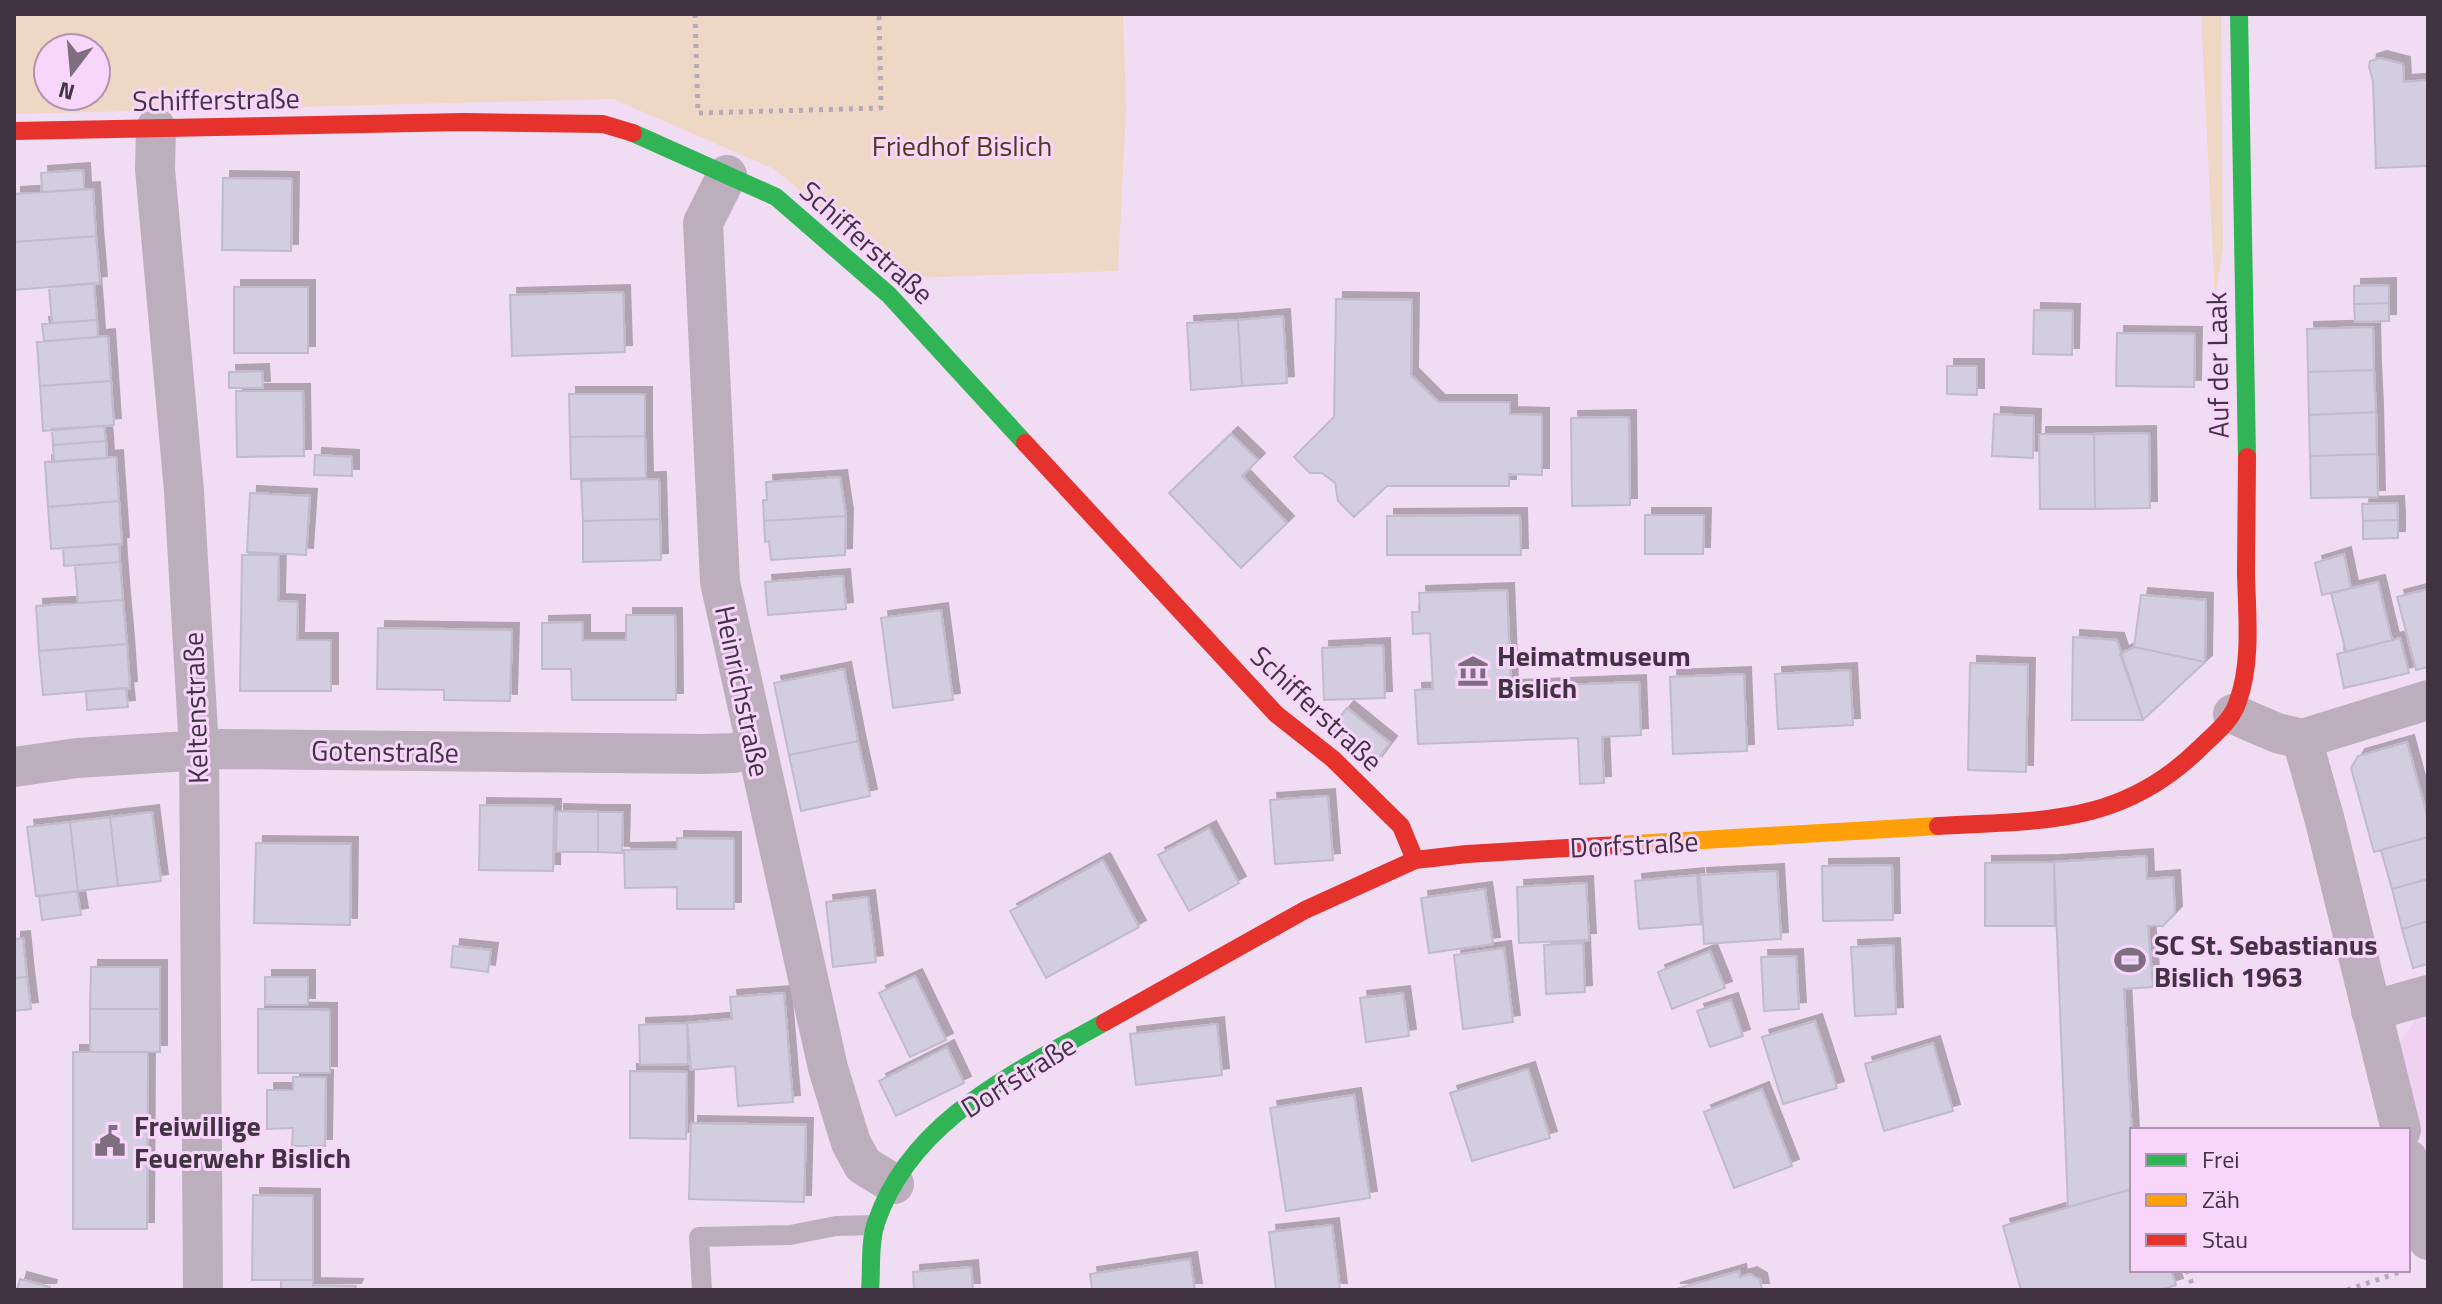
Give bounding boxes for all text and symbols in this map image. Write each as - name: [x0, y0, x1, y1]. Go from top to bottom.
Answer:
- north arrow: [32, 32, 112, 112]
- text: N: [54, 73, 79, 110]
- street label: Schifferstraße: [132, 76, 300, 122]
- park label: Friedhof Bislich: [872, 124, 1052, 167]
- street label: Schifferstraße: [790, 170, 944, 314]
- street label: Auf der Laak: [2194, 291, 2240, 439]
- street label: Heinrichstraße: [704, 601, 782, 781]
- street label: Keltenstraße: [171, 631, 219, 785]
- place label: Heimatmuseum Bislich: [1497, 634, 1691, 709]
- street label: Schifferstraße: [1241, 635, 1393, 781]
- museum icon: Heimatmuseum Bislich: [1456, 654, 1490, 688]
- street label: Gotenstraße: [311, 728, 459, 774]
- street label: Dorfstraße: [1569, 819, 1699, 869]
- place label: SC St. Sebastianus Bislich 1963: [2154, 923, 2377, 998]
- sports icon: SC St. Sebastianus Bislich 1963: [2113, 943, 2147, 977]
- street label: Dorfstraße: [952, 1024, 1084, 1128]
- place label: Freiwillige Feuerwehr Bislich: [134, 1104, 351, 1179]
- public building icon: Freiwillige Feuerwehr Bislich: [93, 1124, 127, 1158]
- legend: [2130, 1128, 2410, 1272]
- text: Frei: [2202, 1141, 2240, 1177]
- text: Zäh: [2202, 1181, 2240, 1217]
- text: Stau: [2202, 1221, 2248, 1257]

